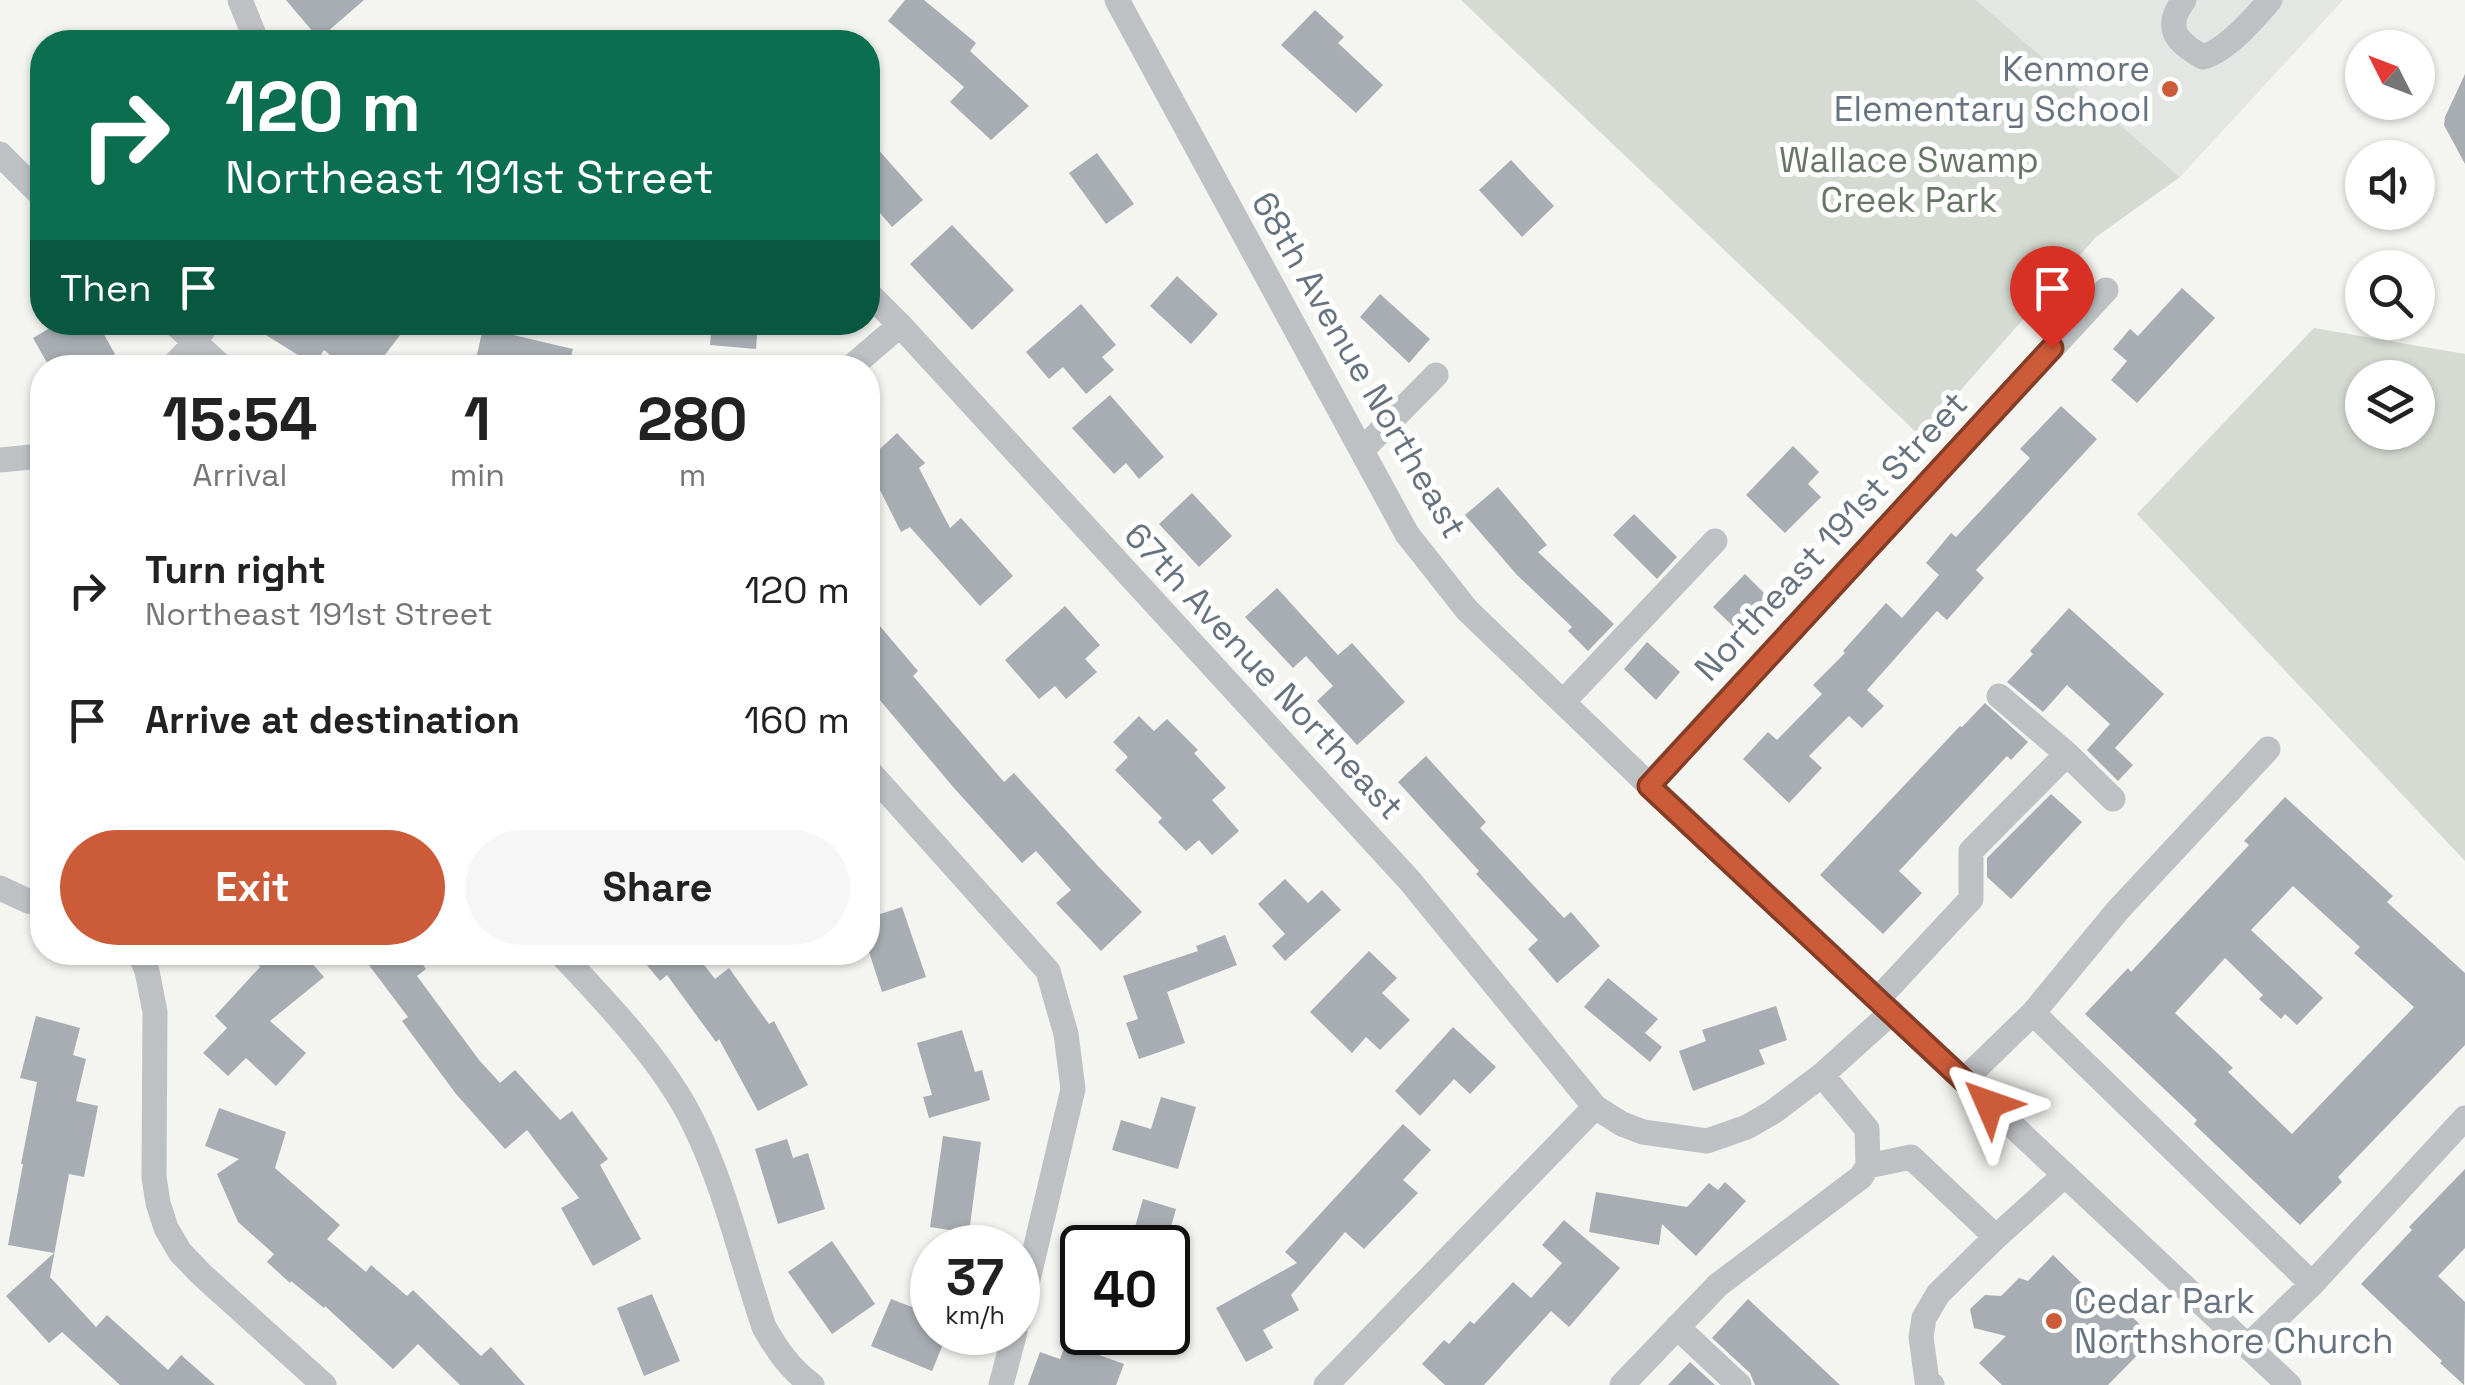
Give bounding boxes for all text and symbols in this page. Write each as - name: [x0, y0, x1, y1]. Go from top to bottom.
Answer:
- north arrow: [2345, 30, 2435, 120]
- map controls: [2345, 30, 2435, 450]
- place label: Kenmore Elementary School: [1834, 47, 2150, 131]
- text: 120 m: [225, 62, 421, 151]
- icon: right: [60, 70, 190, 200]
- marker: Kenmore Elementary School: [2159, 78, 2181, 100]
- park label: Wallace Swamp Creek Park: [1779, 138, 2039, 222]
- button: sound: [2345, 140, 2435, 230]
- text: Northeast 191st Street: [225, 149, 714, 206]
- street label: 68th Avenue Northeast: [1242, 184, 1476, 546]
- pin: [2010, 246, 2095, 349]
- button: search: [2345, 250, 2435, 340]
- icon: arrive: [171, 260, 226, 315]
- icon: arrive: [2025, 261, 2080, 316]
- text: Then: [60, 264, 151, 312]
- button: layers: [2345, 360, 2435, 450]
- text: 15:54: [162, 381, 318, 458]
- text: 1: [464, 381, 491, 458]
- text: 280: [637, 381, 748, 458]
- street label: Northeast 191st Street: [1685, 382, 1977, 690]
- text: Arrival: [192, 455, 287, 495]
- text: min: [450, 455, 505, 495]
- text: m: [679, 455, 706, 495]
- street label: 67th Avenue Northeast: [1115, 513, 1413, 829]
- text: Turn right: [145, 546, 326, 594]
- icon: right: [60, 563, 115, 618]
- text: 120 m: [744, 566, 850, 614]
- text: Northeast 191st Street: [145, 594, 493, 634]
- icon: arrive: [60, 693, 115, 748]
- text: Arrive at destination: [145, 696, 520, 744]
- text: 160 m: [744, 696, 850, 744]
- button: Exit: [60, 830, 445, 945]
- button: Share: [465, 830, 850, 945]
- position arrow: [1937, 1052, 2041, 1156]
- speed limit sign: 40: [1060, 1225, 1190, 1355]
- text: 37: [946, 1246, 1004, 1310]
- place label: Cedar Park Northshore Church: [2074, 1279, 2393, 1363]
- text: km/h: [945, 1299, 1005, 1331]
- marker: Cedar Park Northshore Church: [2043, 1310, 2065, 1332]

